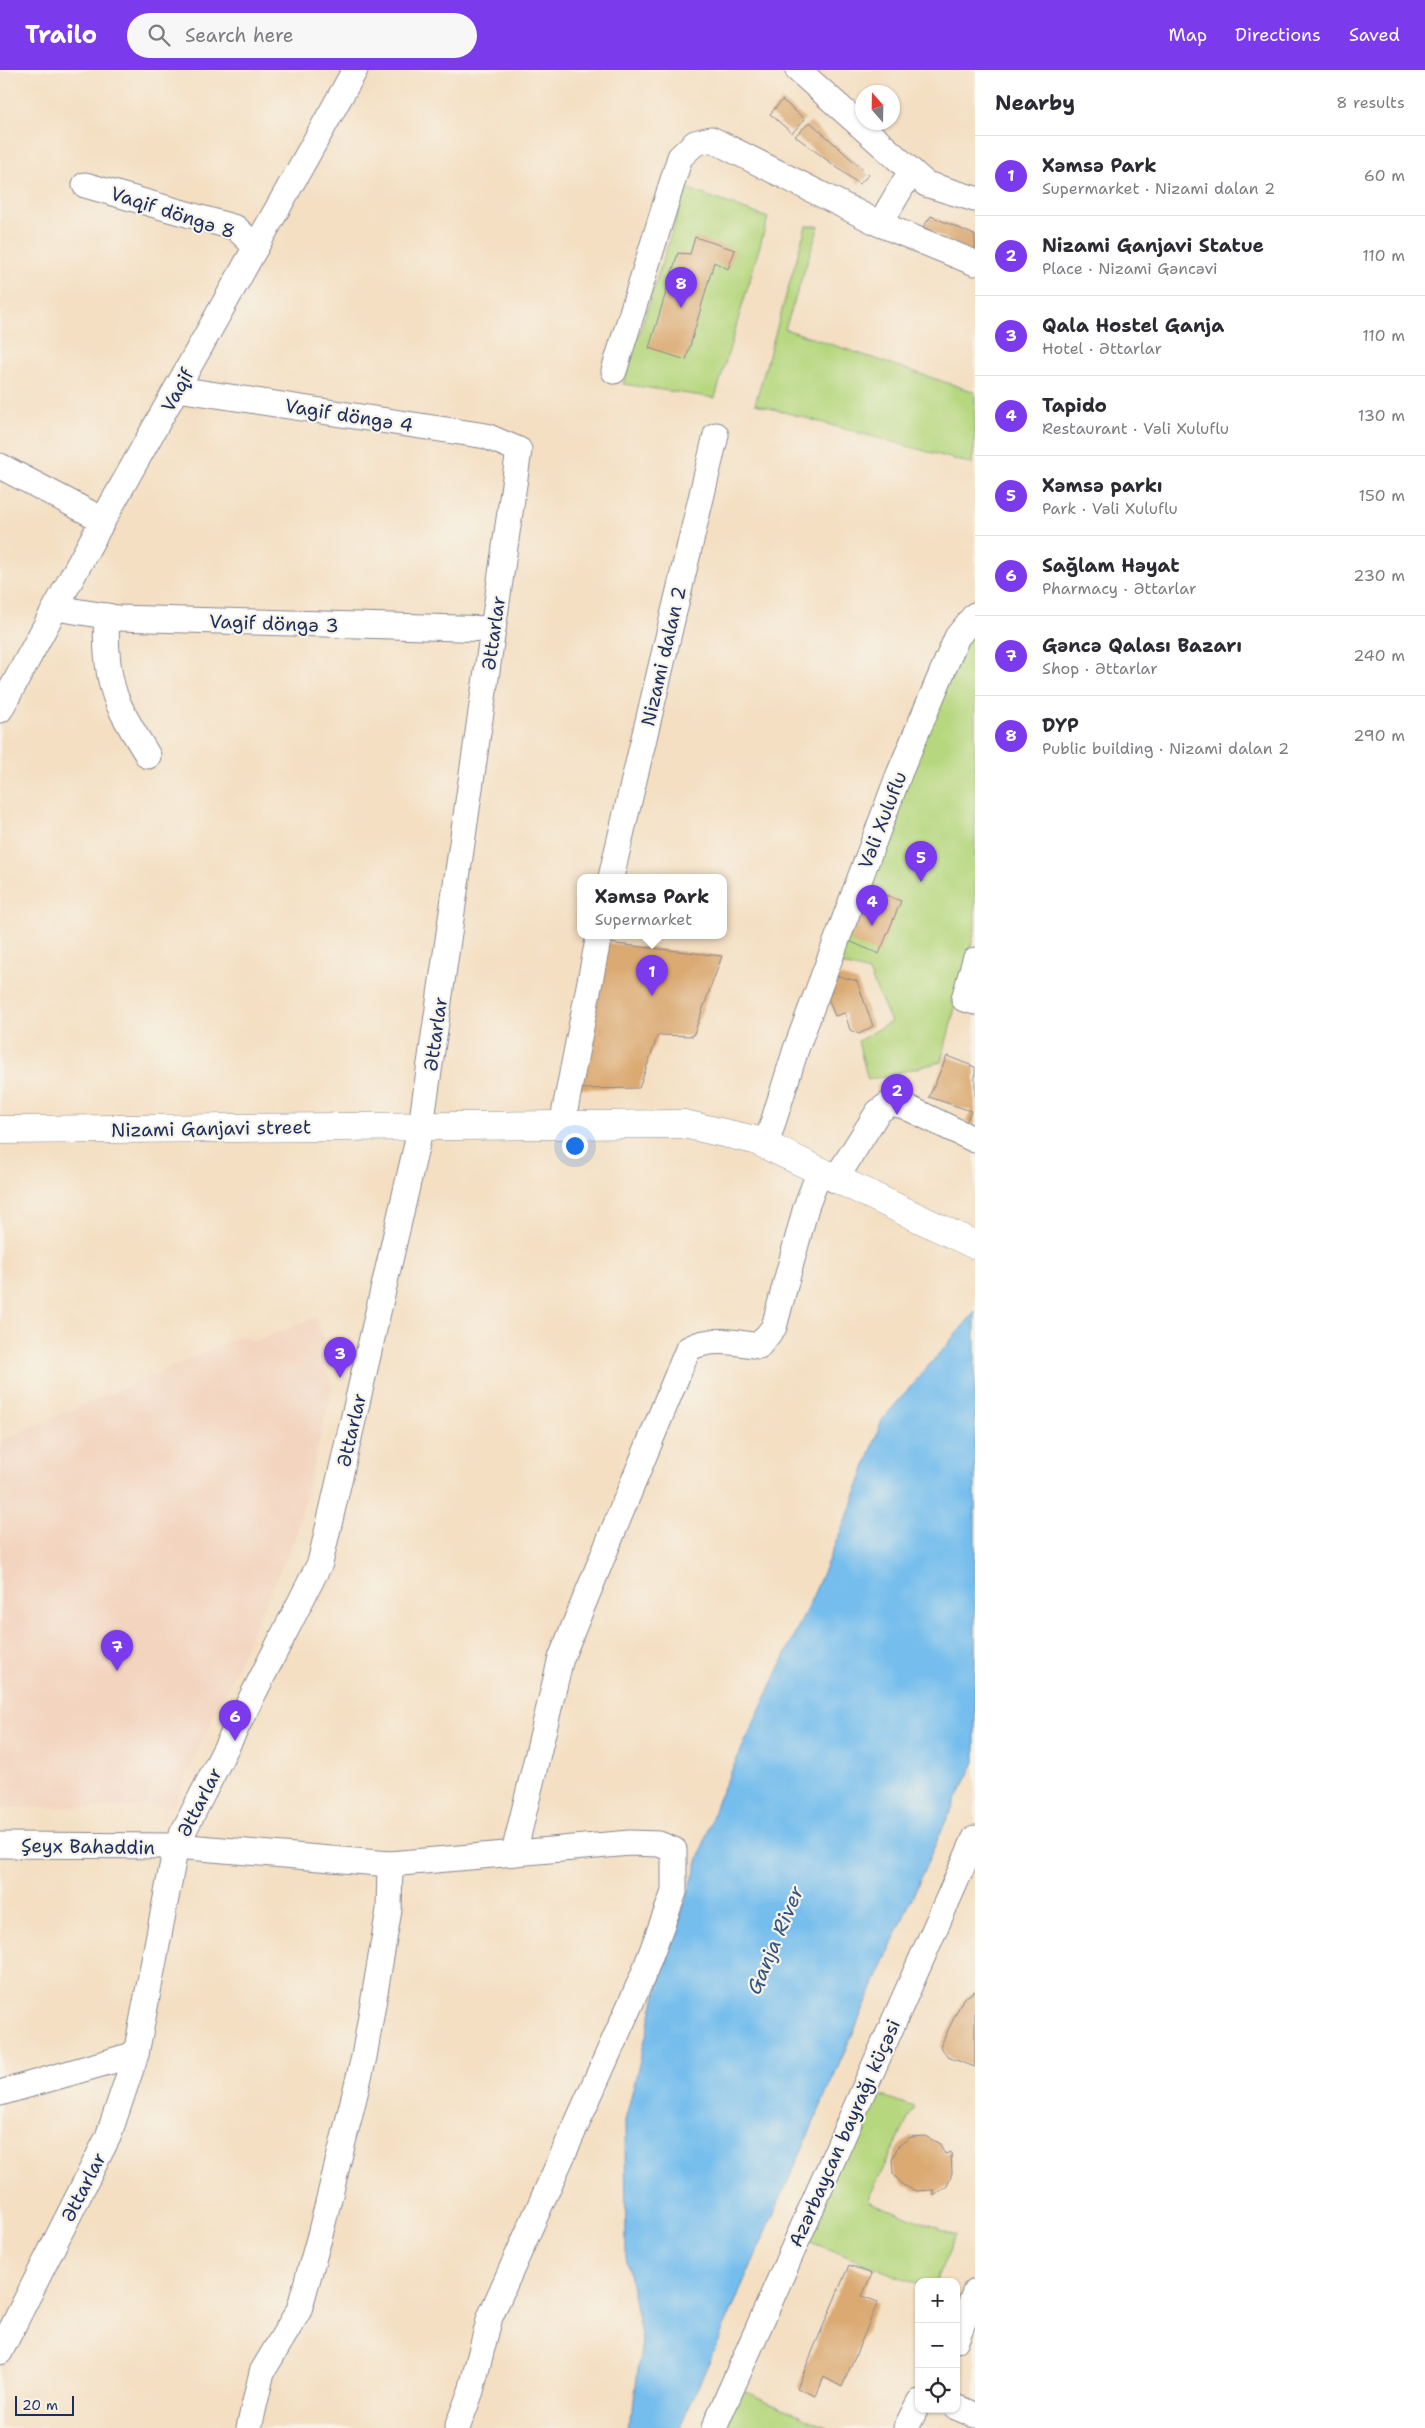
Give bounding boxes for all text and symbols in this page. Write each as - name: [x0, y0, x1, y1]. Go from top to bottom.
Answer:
- search box: [127, 13, 477, 58]
- text: Trailo: [25, 19, 97, 51]
- icon: search: [145, 21, 173, 49]
- text: Search here: [185, 23, 294, 48]
- text: Map: [1169, 23, 1207, 47]
- text: Directions: [1235, 23, 1321, 47]
- text: Saved: [1349, 23, 1400, 47]
- north arrow: [855, 85, 900, 130]
- text: Nearby: [995, 89, 1075, 117]
- text: 8 results: [1336, 92, 1405, 113]
- text: Xəmsə Park: [1042, 153, 1157, 178]
- text: 1: [1007, 165, 1015, 186]
- text: 60 m: [1364, 165, 1405, 186]
- text: Supermarket · Nizami dalan 2: [1042, 178, 1275, 199]
- street label: Vaqif döngə 8: [107, 181, 238, 244]
- text: Nizami Ganjavi Statue: [1042, 233, 1264, 258]
- text: 2: [1005, 245, 1017, 266]
- text: 110 m: [1362, 245, 1405, 266]
- text: Place · Nizami Gəncəvi: [1042, 258, 1218, 279]
- pin: 8: [665, 267, 697, 308]
- text: Qala Hostel Ganja: [1042, 313, 1224, 338]
- text: 3: [1005, 325, 1017, 346]
- text: 110 m: [1362, 325, 1405, 346]
- text: Hotel · Əttarlar: [1042, 338, 1162, 359]
- street label: Vaqif: [155, 363, 200, 417]
- street label: Vagif döngə 4: [283, 393, 415, 438]
- text: Tapido: [1042, 393, 1107, 418]
- text: 4: [1005, 405, 1017, 426]
- text: 130 m: [1358, 405, 1405, 426]
- text: Restaurant · Vəli Xuluflu: [1042, 418, 1229, 439]
- text: Xəmsə parkı: [1042, 473, 1163, 498]
- text: 5: [1006, 485, 1016, 506]
- text: 150 m: [1358, 485, 1405, 506]
- text: Park · Vəli Xuluflu: [1042, 498, 1178, 519]
- text: Sağlam Həyat: [1042, 553, 1179, 578]
- text: 6: [1005, 565, 1017, 586]
- text: 230 m: [1353, 565, 1405, 586]
- text: Pharmacy · Əttarlar: [1042, 578, 1197, 599]
- street label: Nizami dalan 2: [635, 584, 692, 729]
- street label: Əttarlar: [476, 594, 511, 672]
- street label: Vagif döngə 3: [209, 609, 339, 638]
- text: Gəncə Qalası Bazarı: [1042, 633, 1242, 658]
- text: 7: [1005, 645, 1017, 666]
- text: 240 m: [1353, 645, 1405, 666]
- text: Shop · Əttarlar: [1042, 658, 1158, 679]
- text: DYP: [1042, 713, 1079, 738]
- text: 8: [1005, 725, 1017, 746]
- text: 290 m: [1353, 725, 1405, 746]
- text: Public building · Nizami dalan 2: [1042, 738, 1289, 759]
- street label: Vəli Xuluflu: [852, 768, 912, 872]
- pin: 5: [905, 841, 937, 882]
- popup: [577, 874, 727, 939]
- text: Xəmsə Park: [595, 884, 709, 909]
- pin: 4: [856, 885, 888, 926]
- text: Supermarket: [595, 909, 692, 930]
- pin: 1: [636, 955, 668, 996]
- street label: Əttarlar: [418, 995, 453, 1073]
- pin: 2: [881, 1074, 913, 1115]
- street label: Nizami Ganjavi street: [111, 1114, 311, 1143]
- your location: [562, 1133, 588, 1159]
- pin: 3: [324, 1337, 356, 1378]
- street label: Əttarlar: [331, 1391, 372, 1469]
- pin: 7: [101, 1630, 133, 1671]
- pin: 6: [219, 1700, 251, 1741]
- street label: Əttarlar: [171, 1763, 228, 1841]
- street label: Şeyx Bahəddin: [21, 1833, 155, 1860]
- water label: Ganja River: [741, 1882, 810, 1998]
- street label: Azərbaycan bayrağı küçəsi: [783, 2015, 906, 2251]
- street label: Əttarlar: [55, 2148, 112, 2226]
- map controls: [915, 2278, 960, 2413]
- button: +: [915, 2278, 960, 2323]
- button: −: [915, 2323, 960, 2368]
- button: locate: [915, 2368, 960, 2413]
- scale bar: [15, 2393, 74, 2416]
- text: 20 m: [22, 2396, 58, 2414]

